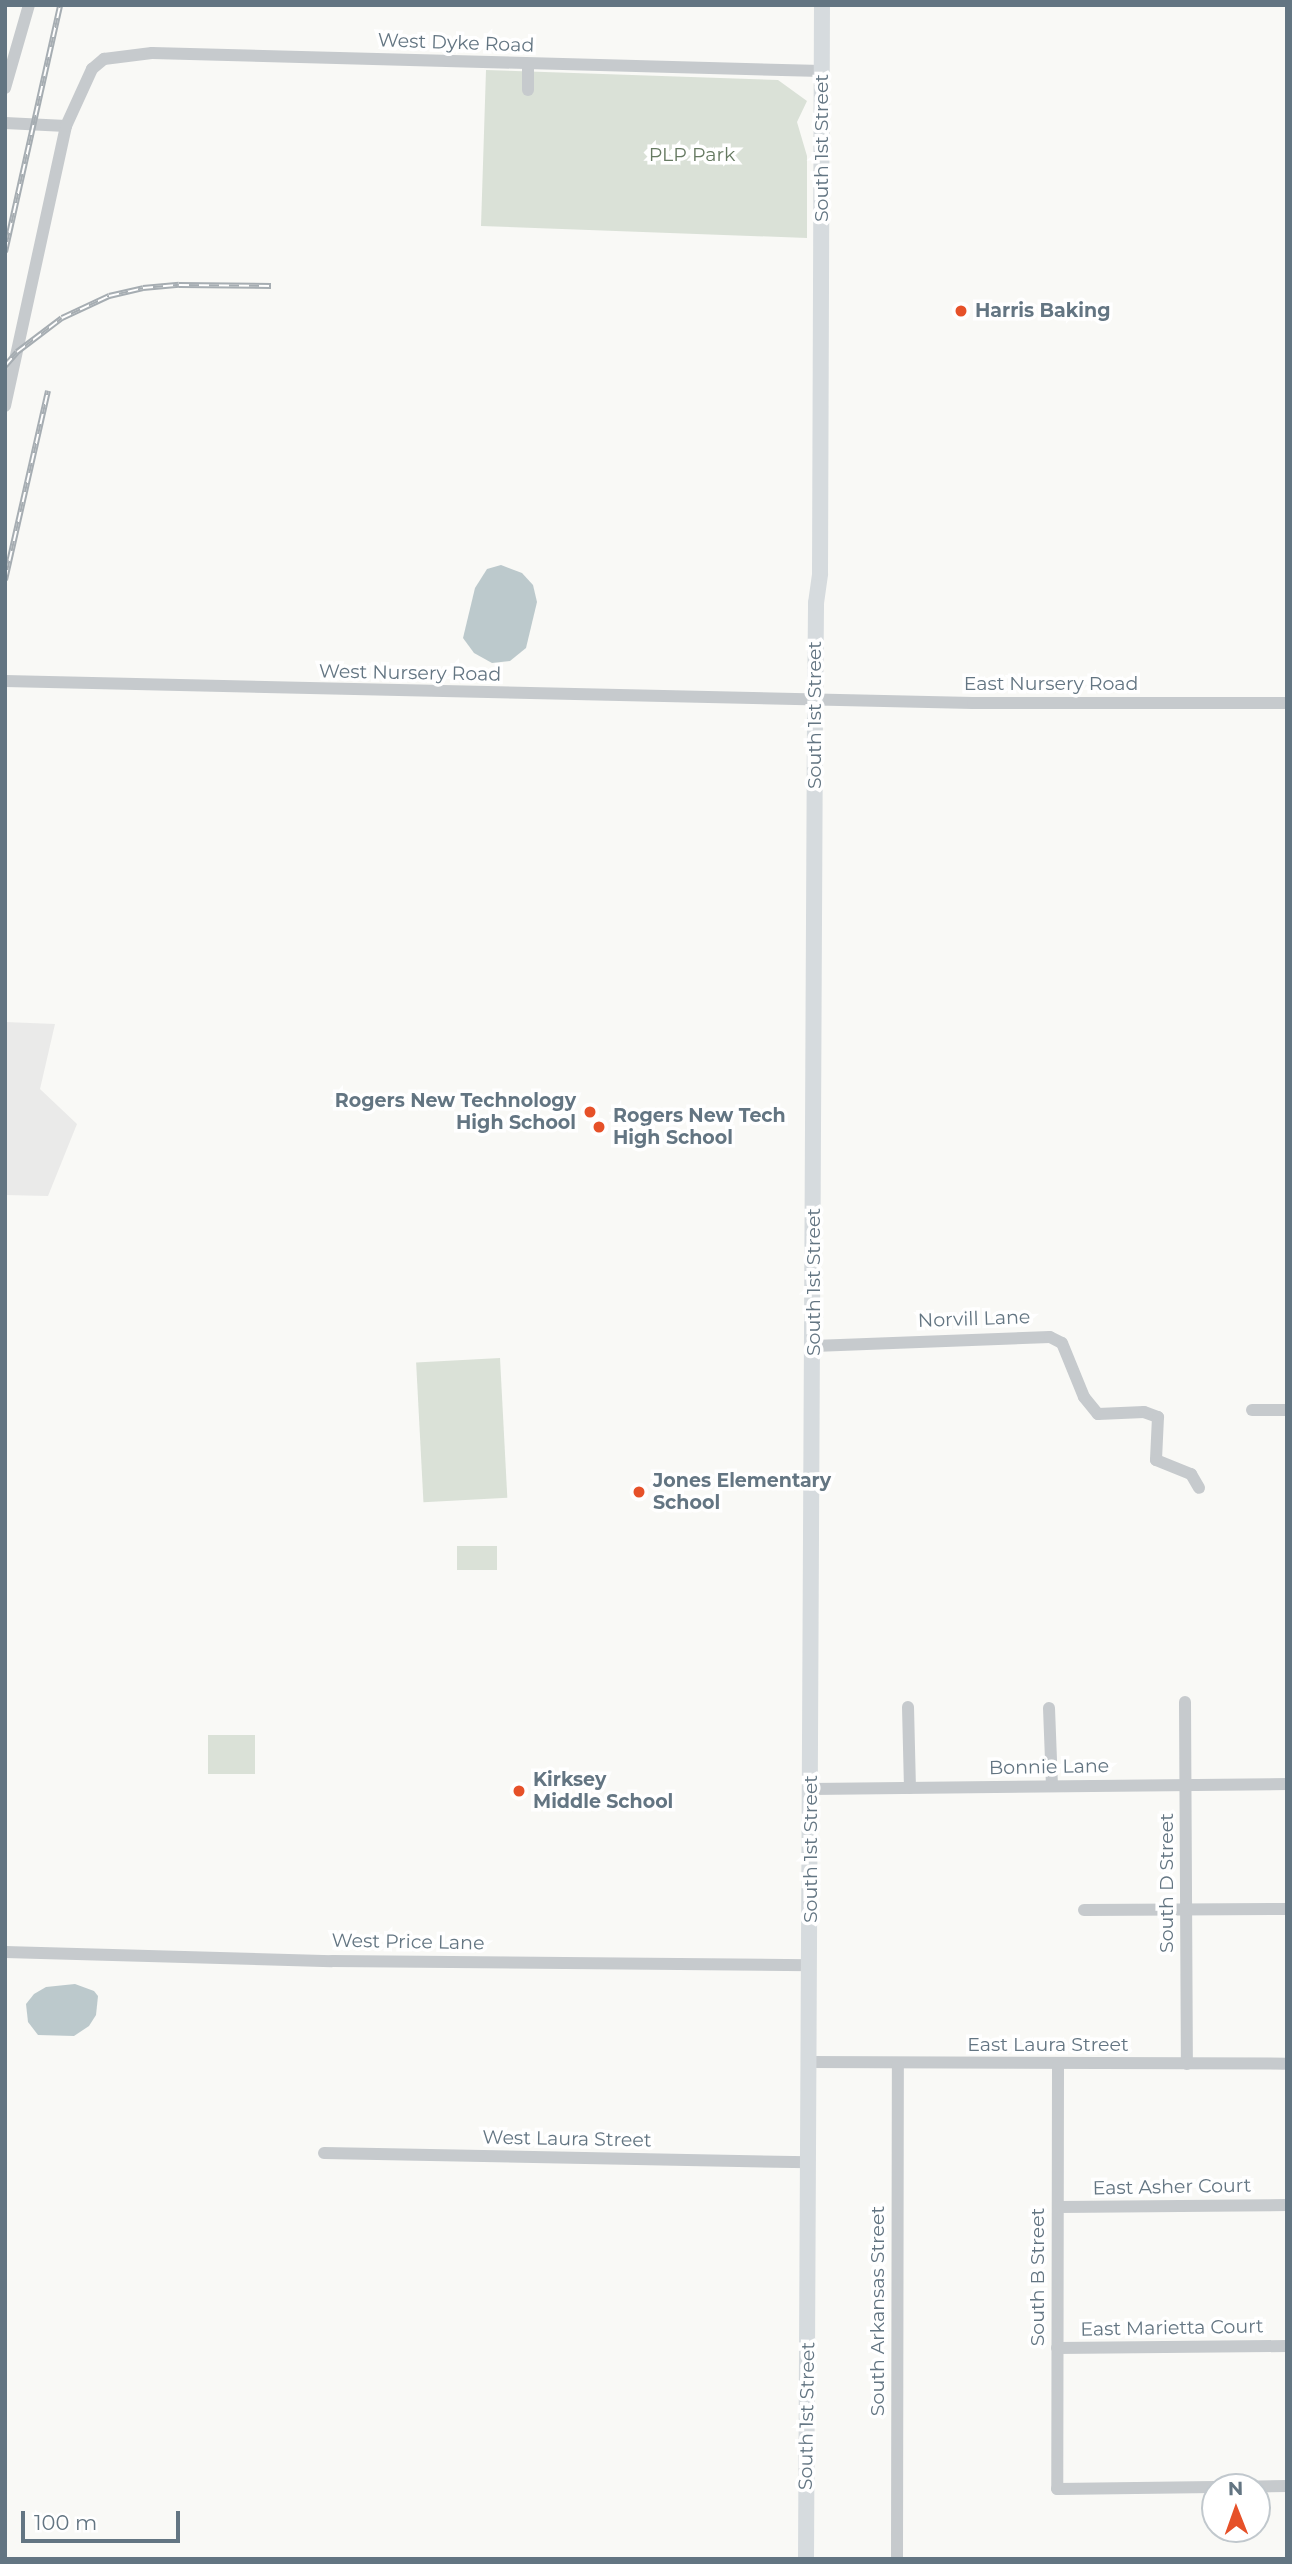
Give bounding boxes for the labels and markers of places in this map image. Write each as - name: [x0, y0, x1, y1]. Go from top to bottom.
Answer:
- place label: Harris Baking: [975, 300, 1110, 322]
- marker: Harris Baking: [953, 303, 969, 319]
- place label: Rogers New Technology High School: [335, 1090, 576, 1134]
- marker: Rogers New Technology High School: [582, 1104, 598, 1120]
- place label: Rogers New Tech High School: [613, 1105, 786, 1149]
- marker: Rogers New Tech High School: [591, 1119, 607, 1135]
- place label: Jones Elementary School: [653, 1470, 831, 1514]
- marker: Jones Elementary School: [631, 1484, 647, 1500]
- place label: Kirksey Middle School: [533, 1769, 673, 1813]
- marker: Kirksey Middle School: [511, 1783, 527, 1799]

